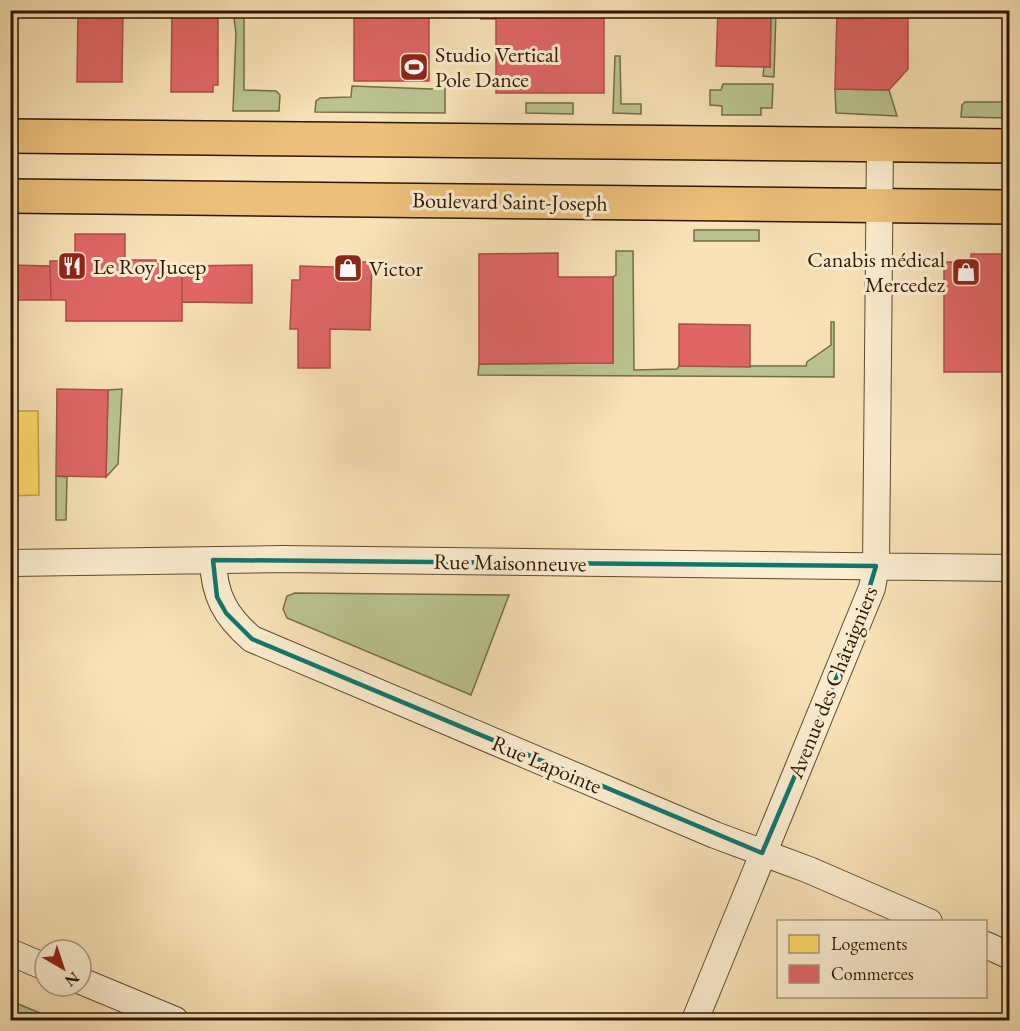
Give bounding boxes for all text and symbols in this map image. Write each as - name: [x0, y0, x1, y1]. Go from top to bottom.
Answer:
- place label: Studio Vertical Pole Dance: [435, 40, 559, 94]
- sports icon: Studio Vertical Pole Dance: [398, 51, 430, 83]
- street label: Boulevard Saint-Joseph: [412, 185, 608, 218]
- place label: Canabis médical Mercedez: [807, 245, 946, 299]
- restaurant icon: Le Roy Jucep: [56, 250, 88, 282]
- place label: Le Roy Jucep: [93, 252, 206, 281]
- shop icon: Victor: [332, 252, 364, 284]
- place label: Victor: [369, 254, 423, 283]
- shop icon: Canabis médical Mercedez: [950, 256, 982, 288]
- street label: Rue Maisonneuve: [433, 547, 587, 578]
- street label: Avenue des Châtaigniers: [780, 582, 884, 784]
- street label: Rue Lapointe: [487, 728, 607, 801]
- legend: [777, 920, 987, 998]
- text: Logements: [831, 932, 907, 955]
- north arrow: [33, 938, 93, 998]
- text: Commerces: [831, 962, 914, 985]
- text: N: [60, 967, 84, 992]

